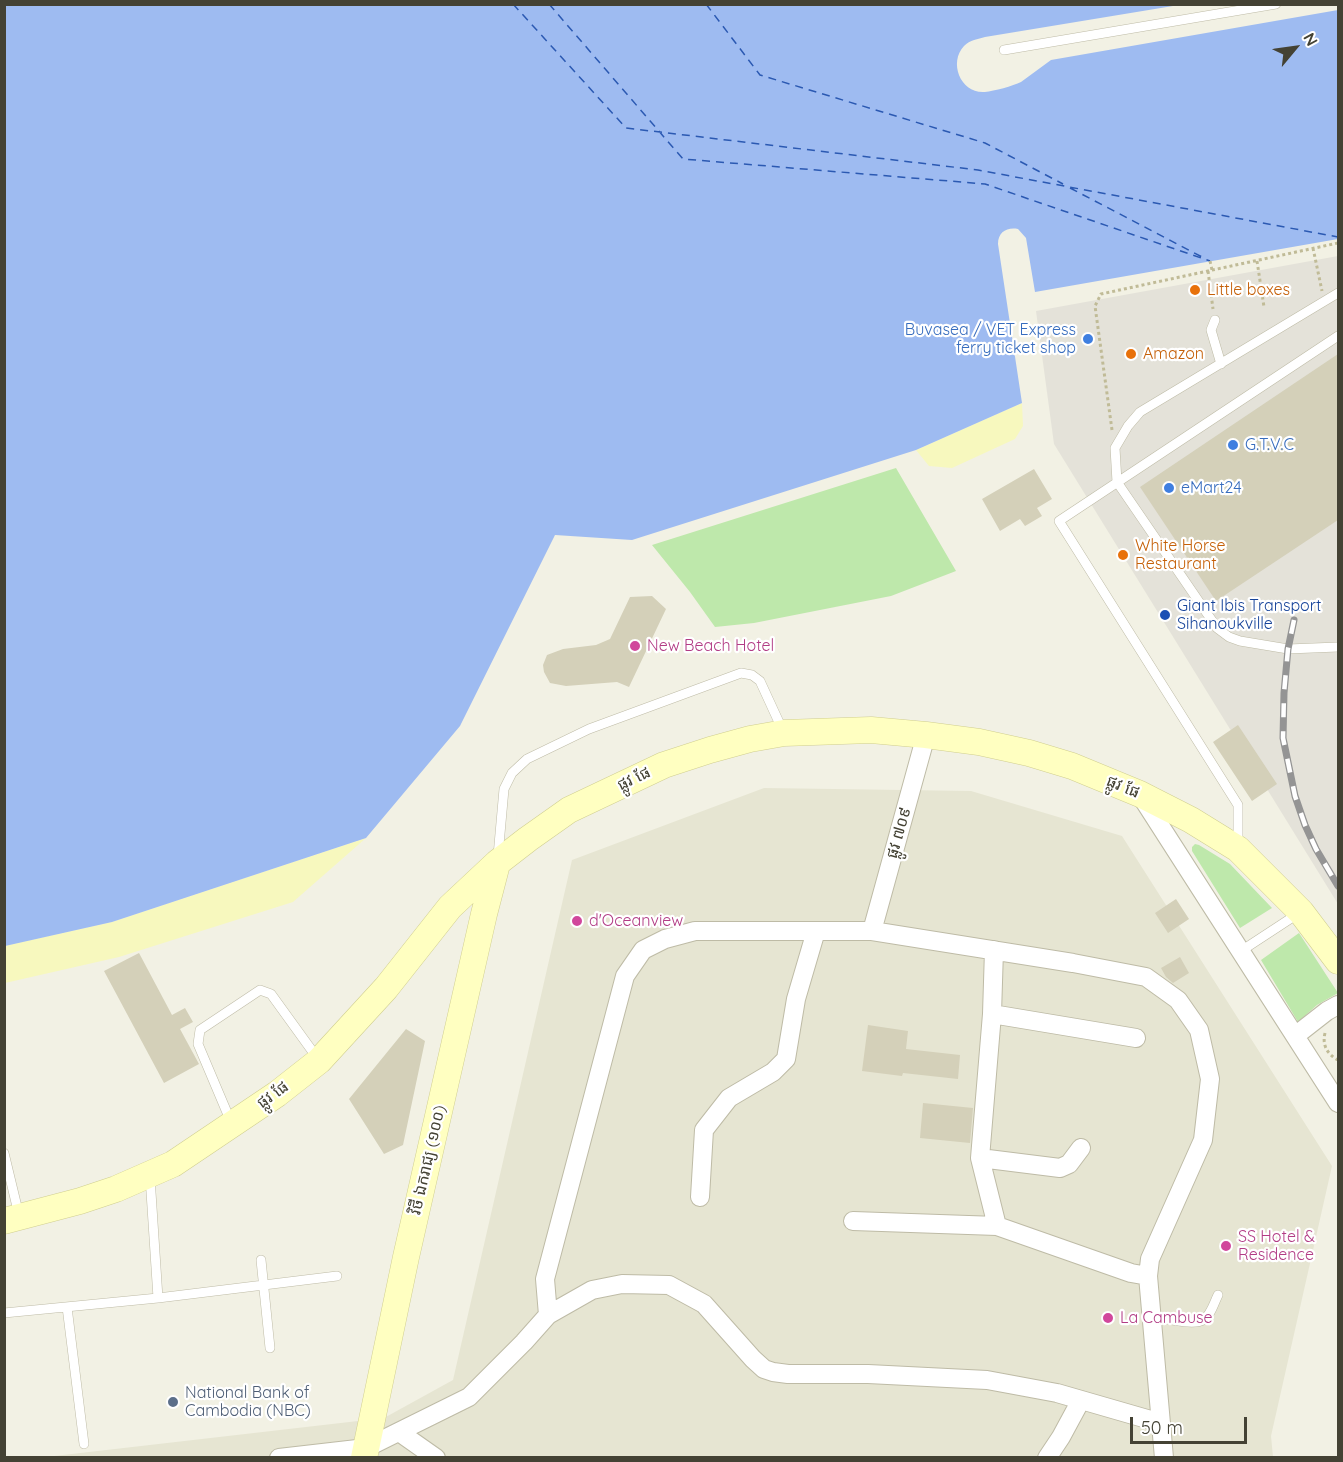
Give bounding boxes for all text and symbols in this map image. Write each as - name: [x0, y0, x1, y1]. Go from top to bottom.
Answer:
- north arrow: [1265, 18, 1325, 78]
- text: N: [1299, 29, 1322, 49]
- place label: Little boxes: [1207, 280, 1290, 300]
- marker: Little boxes: [1188, 283, 1202, 297]
- place label: Buvasea / VET Express ferry ticket shop: [905, 320, 1076, 358]
- marker: Buvasea / VET Express ferry ticket shop: [1081, 332, 1095, 346]
- place label: Amazon: [1143, 344, 1204, 364]
- marker: Amazon: [1124, 347, 1138, 361]
- place label: G.T.V.C: [1245, 435, 1294, 455]
- marker: G.T.V.C: [1226, 438, 1240, 452]
- place label: eMart24: [1181, 478, 1242, 498]
- marker: eMart24: [1162, 481, 1176, 495]
- place label: White Horse Restaurant: [1135, 536, 1226, 574]
- marker: White Horse Restaurant: [1116, 548, 1130, 562]
- place label: Giant Ibis Transport Sihanoukville: [1177, 596, 1321, 634]
- marker: Giant Ibis Transport Sihanoukville: [1158, 608, 1172, 622]
- place label: New Beach Hotel: [647, 636, 774, 656]
- marker: New Beach Hotel: [628, 639, 642, 653]
- street label: ផ្លូវ ផែ: [614, 763, 654, 795]
- street label: ផ្លូវ ផែ: [1103, 771, 1143, 803]
- street label: ផ្លូវ ៧០៩: [883, 805, 915, 861]
- place label: d'Oceanview: [589, 911, 683, 931]
- marker: d'Oceanview: [570, 914, 584, 928]
- street label: ផ្លូវ ផែ: [253, 1077, 293, 1113]
- street label: វិថី ឯករាជ្យ (១០០): [406, 1103, 450, 1217]
- place label: SS Hotel & Residence: [1238, 1227, 1315, 1265]
- marker: SS Hotel & Residence: [1219, 1239, 1233, 1253]
- place label: La Cambuse: [1120, 1308, 1213, 1328]
- marker: La Cambuse: [1101, 1311, 1115, 1325]
- place label: National Bank of Cambodia (NBC): [185, 1383, 311, 1421]
- marker: National Bank of Cambodia (NBC): [166, 1395, 180, 1409]
- scale bar: [1133, 1405, 1250, 1443]
- text: 50 m: [1141, 1416, 1183, 1439]

